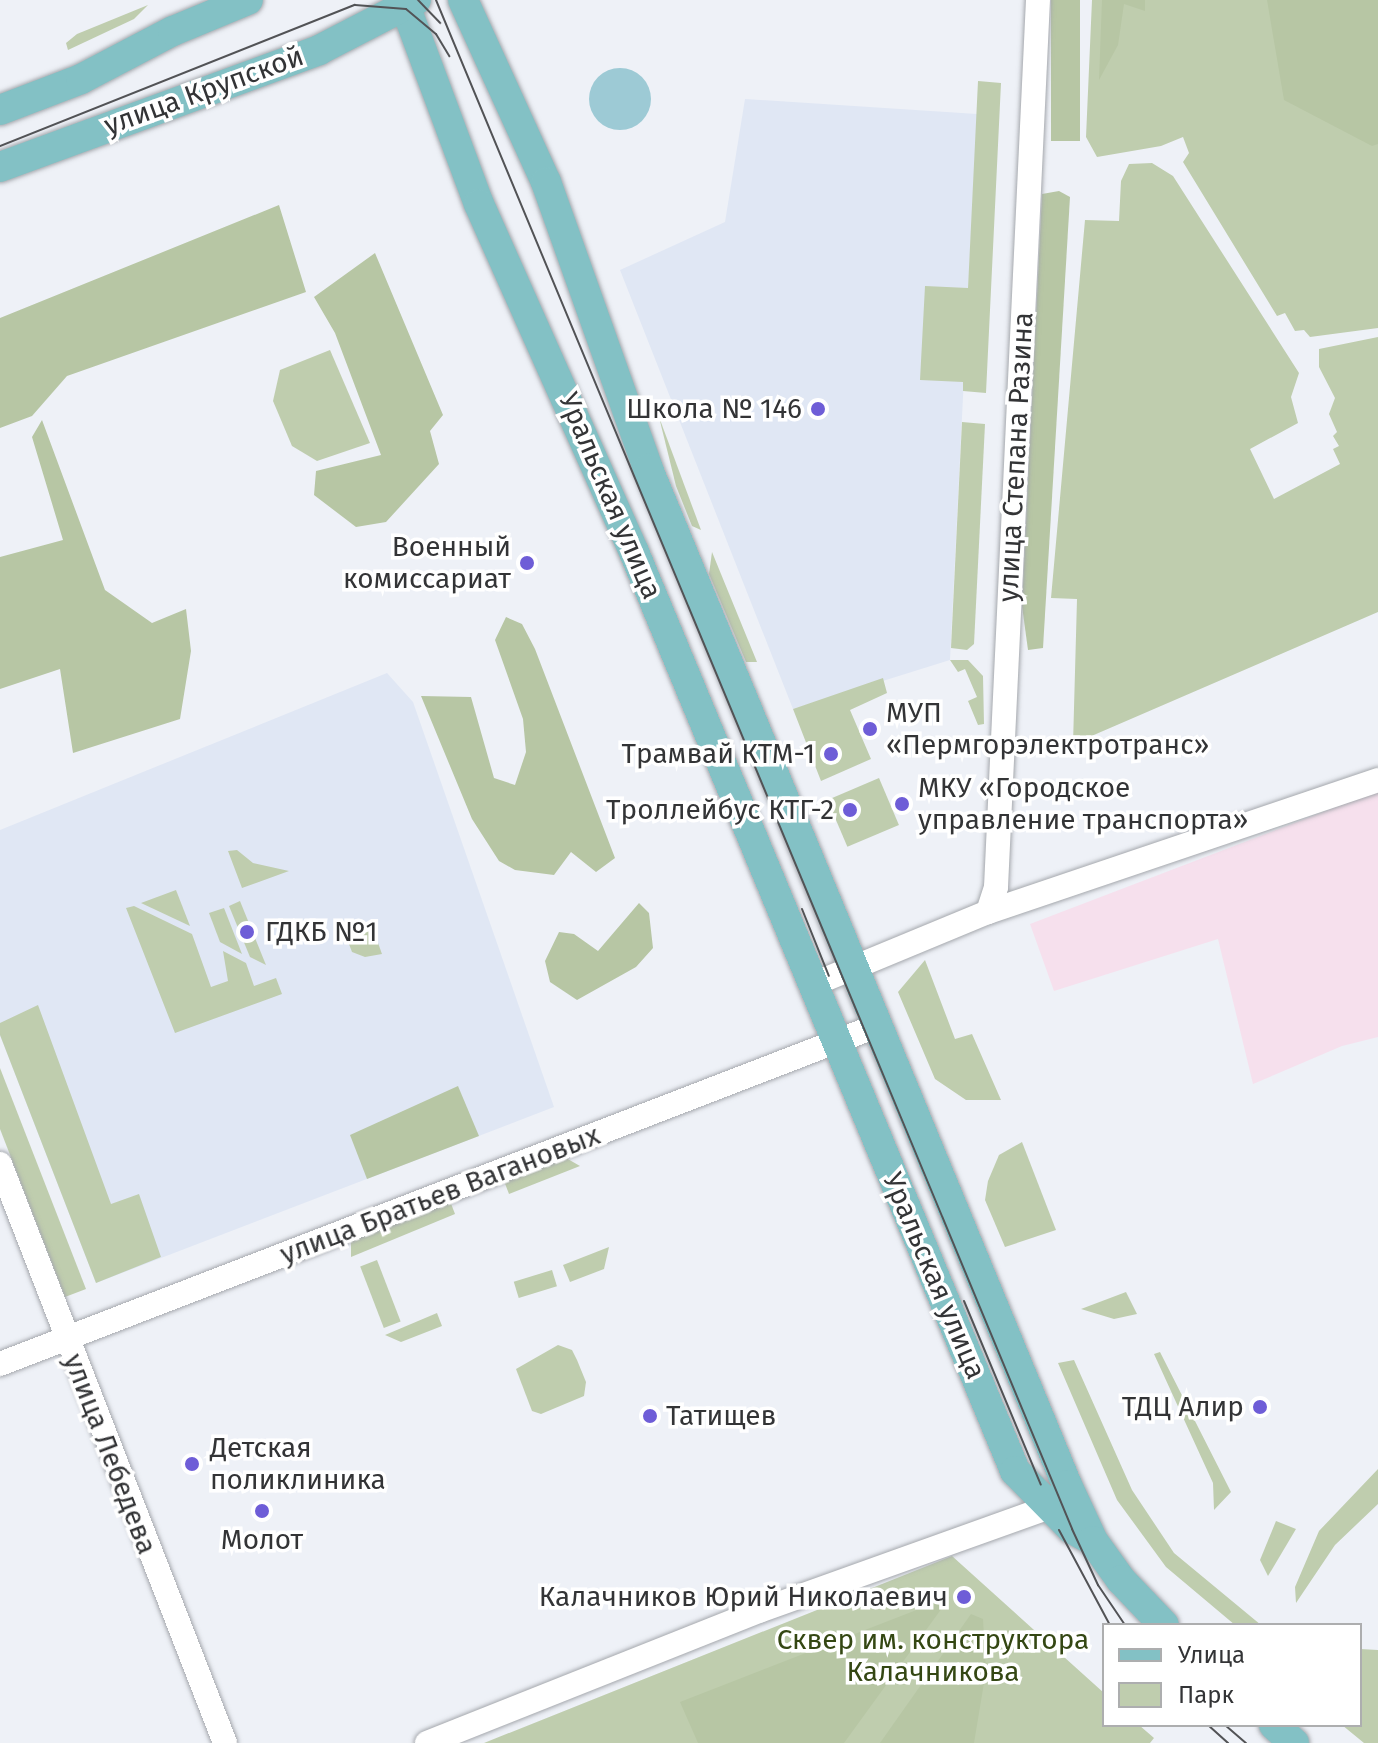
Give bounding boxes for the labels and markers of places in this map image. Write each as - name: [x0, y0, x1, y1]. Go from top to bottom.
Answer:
- place label: Школа № 146: [626, 392, 802, 426]
- marker: Школа № 146: [809, 400, 827, 418]
- place label: Военный комиссариат: [343, 530, 511, 596]
- marker: Военный комиссариат: [518, 554, 536, 572]
- place label: МУП «Пермгорэлектротранс»: [886, 696, 1209, 762]
- marker: МУП «Пермгорэлектротранс»: [861, 720, 879, 738]
- place label: Трамвай КТМ-1: [622, 737, 815, 771]
- marker: Трамвай КТМ-1: [822, 745, 840, 763]
- place label: МКУ «Городское управление транспорта»: [918, 771, 1248, 837]
- place label: Троллейбус КТГ-2: [606, 793, 834, 827]
- marker: МКУ «Городское управление транспорта»: [893, 795, 911, 813]
- marker: Троллейбус КТГ-2: [841, 801, 859, 819]
- place label: ГДКБ №1: [265, 915, 378, 949]
- marker: ГДКБ №1: [236, 921, 258, 943]
- place label: ТДЦ Алир: [1122, 1390, 1244, 1424]
- marker: ТДЦ Алир: [1251, 1398, 1269, 1416]
- place label: Татищев: [666, 1399, 776, 1433]
- marker: Татищев: [641, 1407, 659, 1425]
- place label: Детская поликлиника: [210, 1431, 386, 1497]
- marker: Детская поликлиника: [181, 1453, 203, 1475]
- marker: Молот: [253, 1502, 271, 1520]
- place label: Молот: [221, 1523, 303, 1557]
- place label: Калачников Юрий Николаевич: [539, 1580, 948, 1614]
- marker: Калачников Юрий Николаевич: [955, 1588, 973, 1606]

